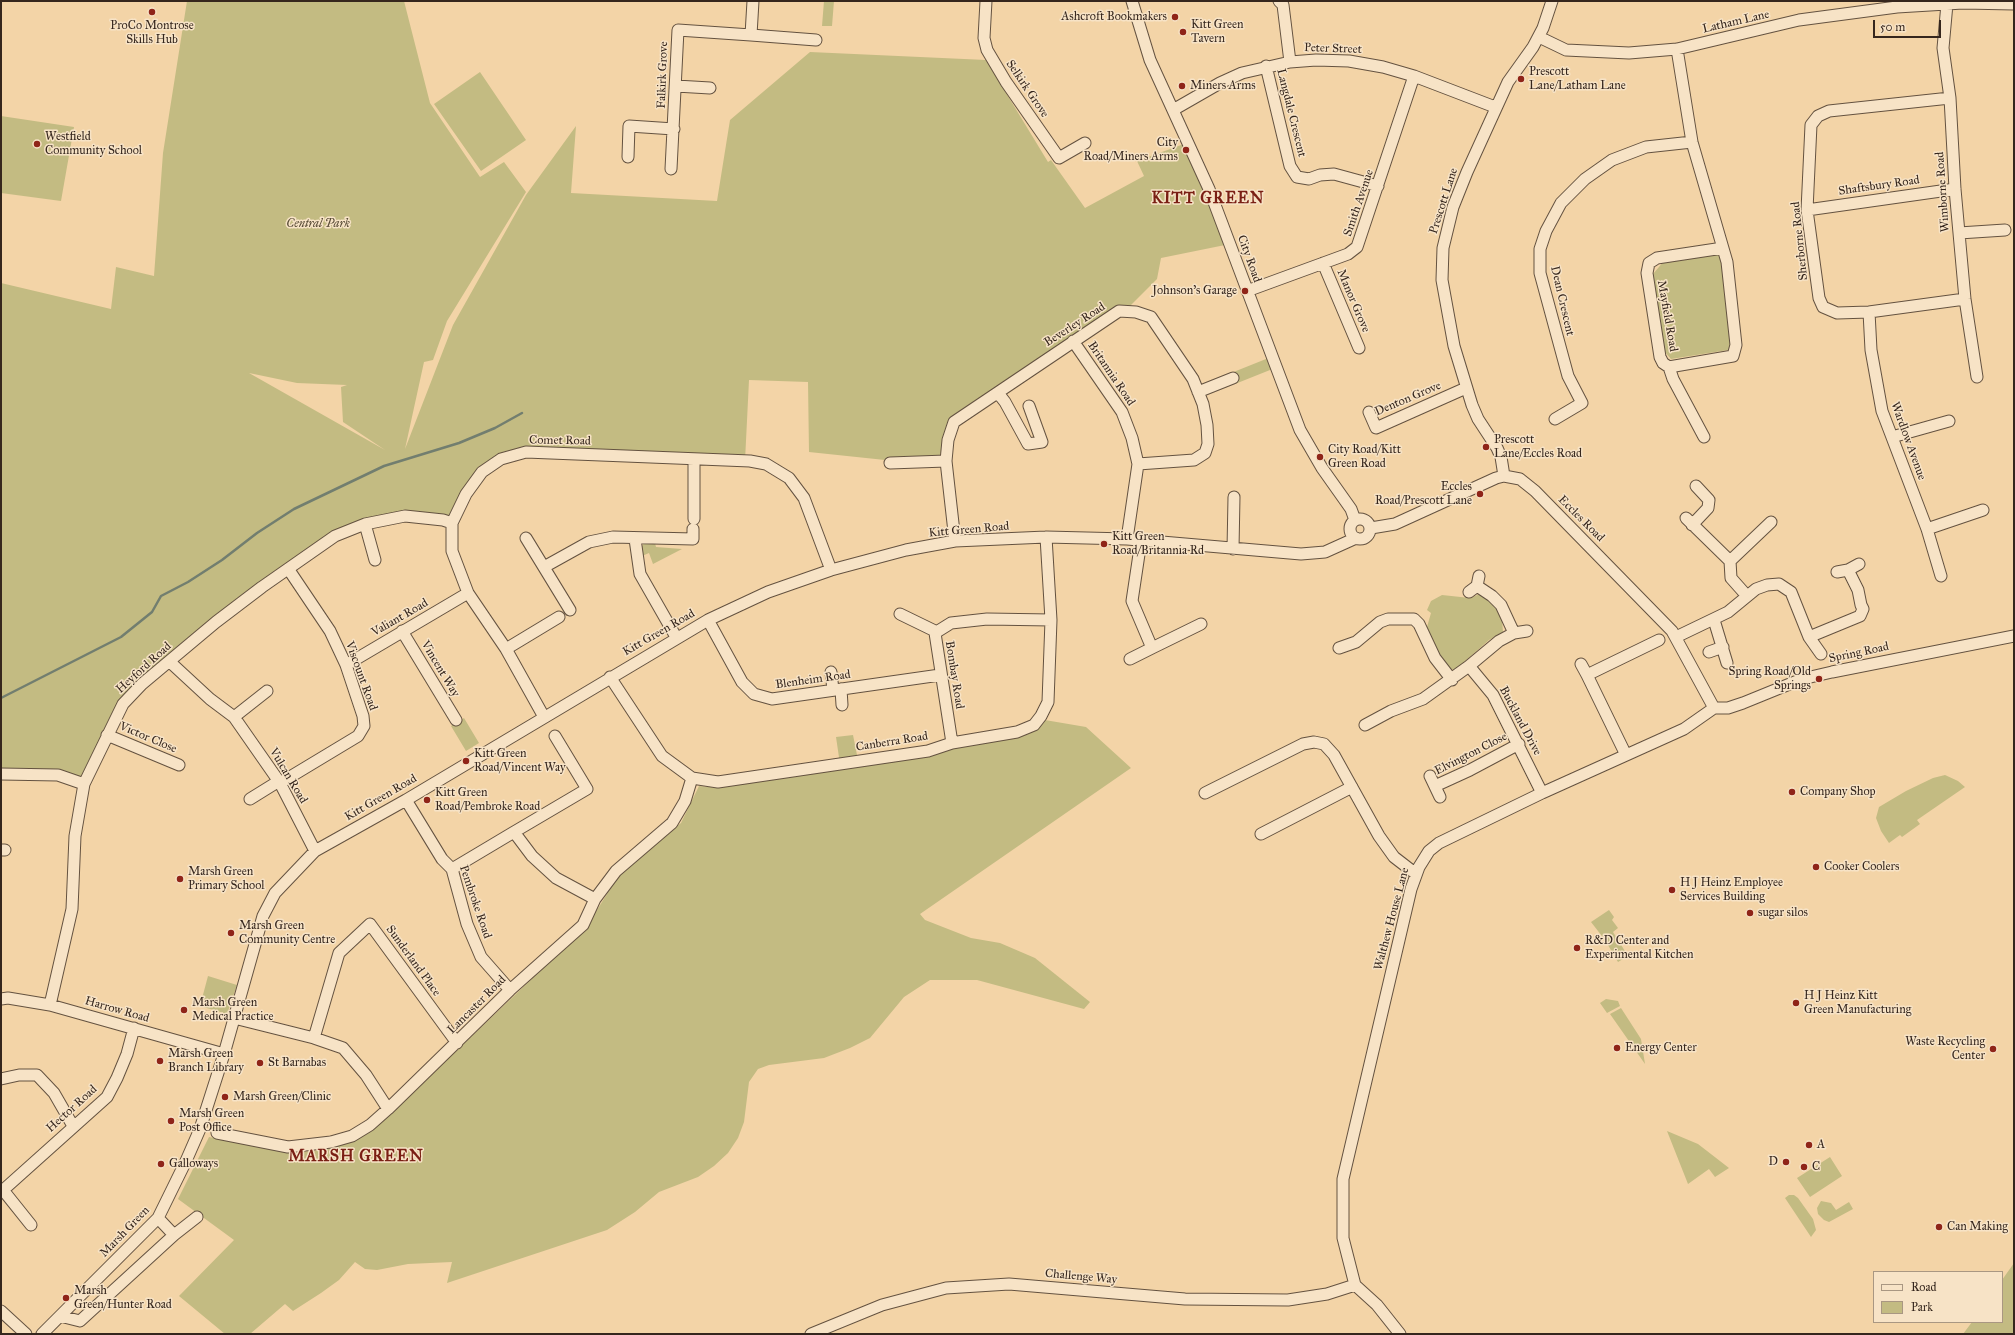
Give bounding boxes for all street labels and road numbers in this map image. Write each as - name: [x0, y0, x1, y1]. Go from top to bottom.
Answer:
- street label: Latham Lane: [1701, 7, 1771, 37]
- street label: Falkirk Grove: [655, 41, 671, 109]
- street label: Peter Street: [1304, 41, 1362, 57]
- street label: Selkirk Grove: [1002, 57, 1052, 121]
- street label: Langdale Crescent: [1273, 67, 1309, 159]
- street label: Wimborne Road: [1933, 151, 1953, 233]
- street label: Prescott Lane: [1427, 166, 1461, 236]
- street label: Smith Avenue: [1341, 168, 1377, 238]
- street label: Shaftsbury Road: [1838, 173, 1920, 199]
- street label: Sherborne Road: [1789, 201, 1811, 281]
- street label: City Road: [1234, 233, 1264, 285]
- street label: Dean Crescent: [1547, 265, 1577, 337]
- street label: Manor Grove: [1333, 267, 1373, 335]
- street label: Mayfield Road: [1654, 279, 1680, 353]
- street label: Beverley Road: [1042, 300, 1108, 350]
- street label: Britannia Road: [1084, 339, 1138, 409]
- street label: Denton Grove: [1373, 379, 1443, 419]
- street label: Wardlow Avenue: [1887, 400, 1929, 482]
- street label: Comet Road: [529, 433, 591, 449]
- street label: Eccles Road: [1555, 493, 1607, 545]
- street label: Kitt Green Road: [928, 519, 1010, 541]
- street label: Valiant Road: [369, 596, 431, 640]
- street label: Kitt Green Road: [620, 607, 698, 659]
- street label: Vincent Way: [418, 638, 462, 700]
- street label: Heyford Road: [113, 639, 175, 697]
- street label: Viscount Road: [342, 639, 380, 713]
- street label: Bombay Road: [942, 640, 966, 710]
- street label: Spring Road: [1828, 640, 1890, 666]
- street label: Blenheim Road: [774, 668, 852, 692]
- street label: Buckland Drive: [1496, 684, 1544, 758]
- street label: Victor Close: [117, 719, 179, 757]
- street label: Canberra Road: [855, 729, 929, 755]
- street label: Elvington Close: [1432, 730, 1510, 778]
- street label: Vulcan Road: [266, 746, 310, 806]
- street label: Kitt Green Road: [342, 772, 420, 824]
- street label: Pembroke Road: [456, 863, 494, 941]
- street label: Walthew House Lane: [1371, 866, 1413, 972]
- street label: Sunderland Place: [383, 923, 443, 999]
- street label: Lancaster Road: [445, 973, 509, 1037]
- street label: Harrow Road: [83, 994, 151, 1026]
- street label: Hector Road: [44, 1082, 100, 1136]
- street label: Marsh Green: [97, 1204, 153, 1260]
- street label: Challenge Way: [1044, 1267, 1118, 1287]

